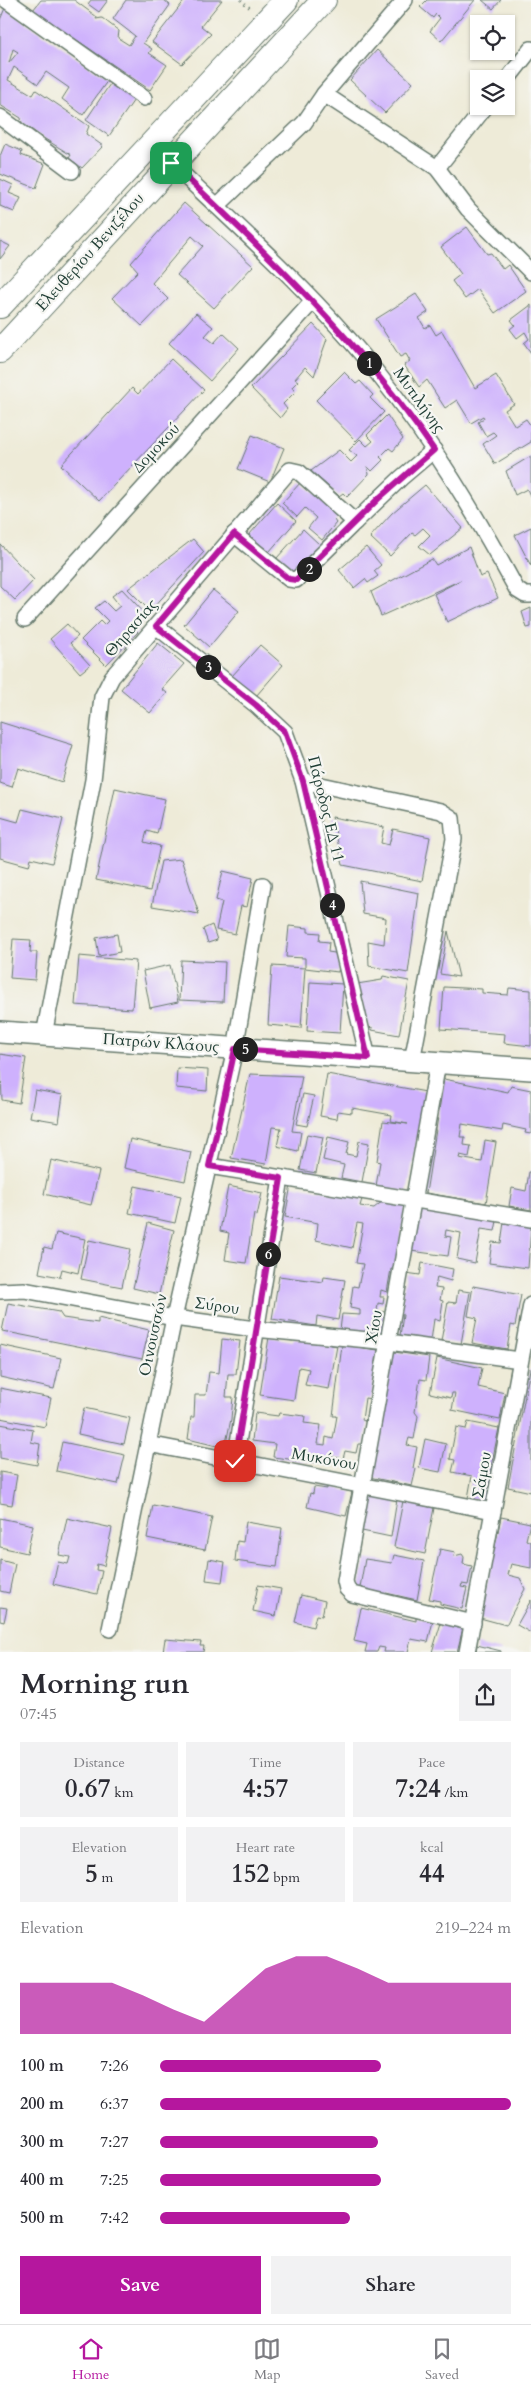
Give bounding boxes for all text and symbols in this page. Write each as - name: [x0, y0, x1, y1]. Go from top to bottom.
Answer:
- map controls: [470, 15, 515, 115]
- button: locate: [470, 15, 515, 60]
- button: layers: [470, 70, 515, 115]
- pin: [150, 142, 192, 184]
- icon: arrive: [157, 149, 185, 177]
- street label: Ελευθερίου Βενιζέλου: [31, 188, 149, 316]
- pin: 1: [356, 350, 382, 376]
- text: 1: [366, 354, 373, 373]
- street label: Μυτιλήνης: [388, 363, 450, 437]
- street label: Δομοκού: [127, 418, 185, 478]
- pin: 2: [296, 556, 322, 582]
- text: 2: [306, 560, 313, 579]
- street label: Θηρασίας: [99, 594, 163, 662]
- pin: 3: [196, 654, 220, 680]
- text: 3: [205, 658, 212, 677]
- street label: Πάροδος ΕΔ 11: [302, 754, 350, 864]
- pin: 4: [320, 892, 344, 918]
- text: 4: [329, 896, 336, 915]
- street label: Πατρών Κλάους: [102, 1028, 220, 1058]
- pin: 5: [232, 1036, 258, 1062]
- text: 5: [242, 1040, 249, 1059]
- pin: 6: [256, 1242, 280, 1266]
- text: 6: [265, 1245, 272, 1264]
- street label: Οινουσσών: [134, 1292, 172, 1378]
- street label: Σύρου: [193, 1292, 241, 1320]
- street label: Χίου: [360, 1308, 388, 1346]
- pin: [214, 1440, 256, 1482]
- street label: Μυκόνου: [290, 1442, 358, 1476]
- icon: check: [221, 1447, 249, 1475]
- street label: Σάμου: [467, 1450, 497, 1500]
- text: Morning run: [20, 1665, 189, 1703]
- button: share: [459, 1669, 511, 1721]
- text: 07:45: [20, 1703, 57, 1725]
- text: Distance: [74, 1753, 125, 1772]
- text: Time: [249, 1753, 282, 1772]
- text: Pace: [418, 1753, 445, 1772]
- text: 0.67: [65, 1772, 110, 1806]
- text: 4:57: [243, 1772, 288, 1806]
- text: 7:24: [395, 1772, 441, 1806]
- text: km: [110, 1783, 134, 1802]
- text: /km: [441, 1783, 468, 1802]
- text: Elevation: [71, 1838, 127, 1857]
- text: Heart rate: [236, 1838, 295, 1857]
- text: kcal: [420, 1838, 444, 1857]
- text: 5: [85, 1857, 98, 1891]
- text: 152: [231, 1857, 269, 1891]
- text: 44: [419, 1857, 445, 1891]
- text: m: [98, 1868, 113, 1887]
- text: bpm: [269, 1868, 300, 1887]
- text: Elevation: [20, 1917, 84, 1939]
- text: 219–224 m: [435, 1917, 511, 1939]
- text: 100 m: [20, 2055, 64, 2077]
- text: 7:26: [100, 2055, 129, 2077]
- text: 200 m: [20, 2093, 64, 2115]
- text: 6:37: [100, 2093, 129, 2115]
- text: 300 m: [20, 2131, 64, 2153]
- text: 7:27: [100, 2131, 129, 2153]
- text: 400 m: [20, 2169, 64, 2191]
- text: 7:25: [100, 2169, 129, 2191]
- text: 500 m: [20, 2207, 64, 2229]
- text: 7:42: [100, 2207, 129, 2229]
- button: Save: [20, 2256, 261, 2314]
- button: Share: [271, 2256, 511, 2314]
- tab: Home: [72, 2335, 109, 2384]
- tab: Map: [253, 2335, 281, 2384]
- tab: Saved: [425, 2335, 459, 2384]

